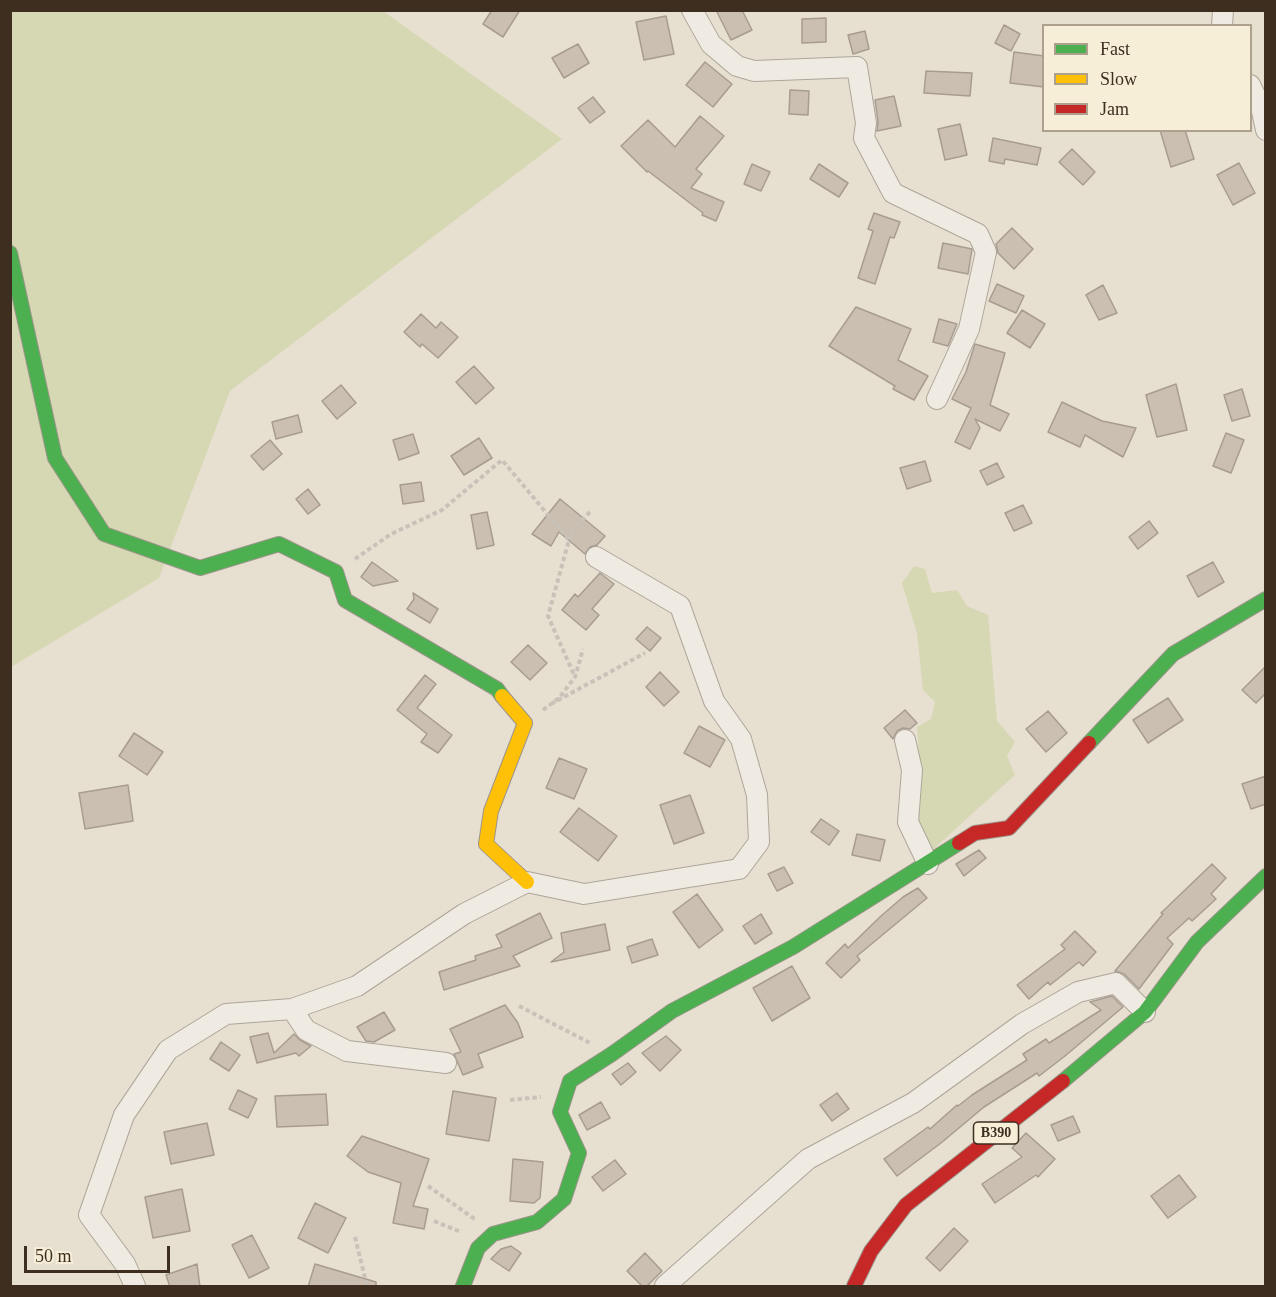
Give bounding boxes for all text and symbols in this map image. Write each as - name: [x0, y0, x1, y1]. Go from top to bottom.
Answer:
- legend: [1042, 24, 1252, 132]
- text: Fast: [1100, 39, 1130, 59]
- text: Slow: [1100, 69, 1137, 89]
- text: Jam: [1100, 99, 1129, 119]
- road number: B390: [974, 1122, 1018, 1144]
- scale bar: [27, 1234, 172, 1272]
- text: 50 m: [35, 1246, 72, 1266]

